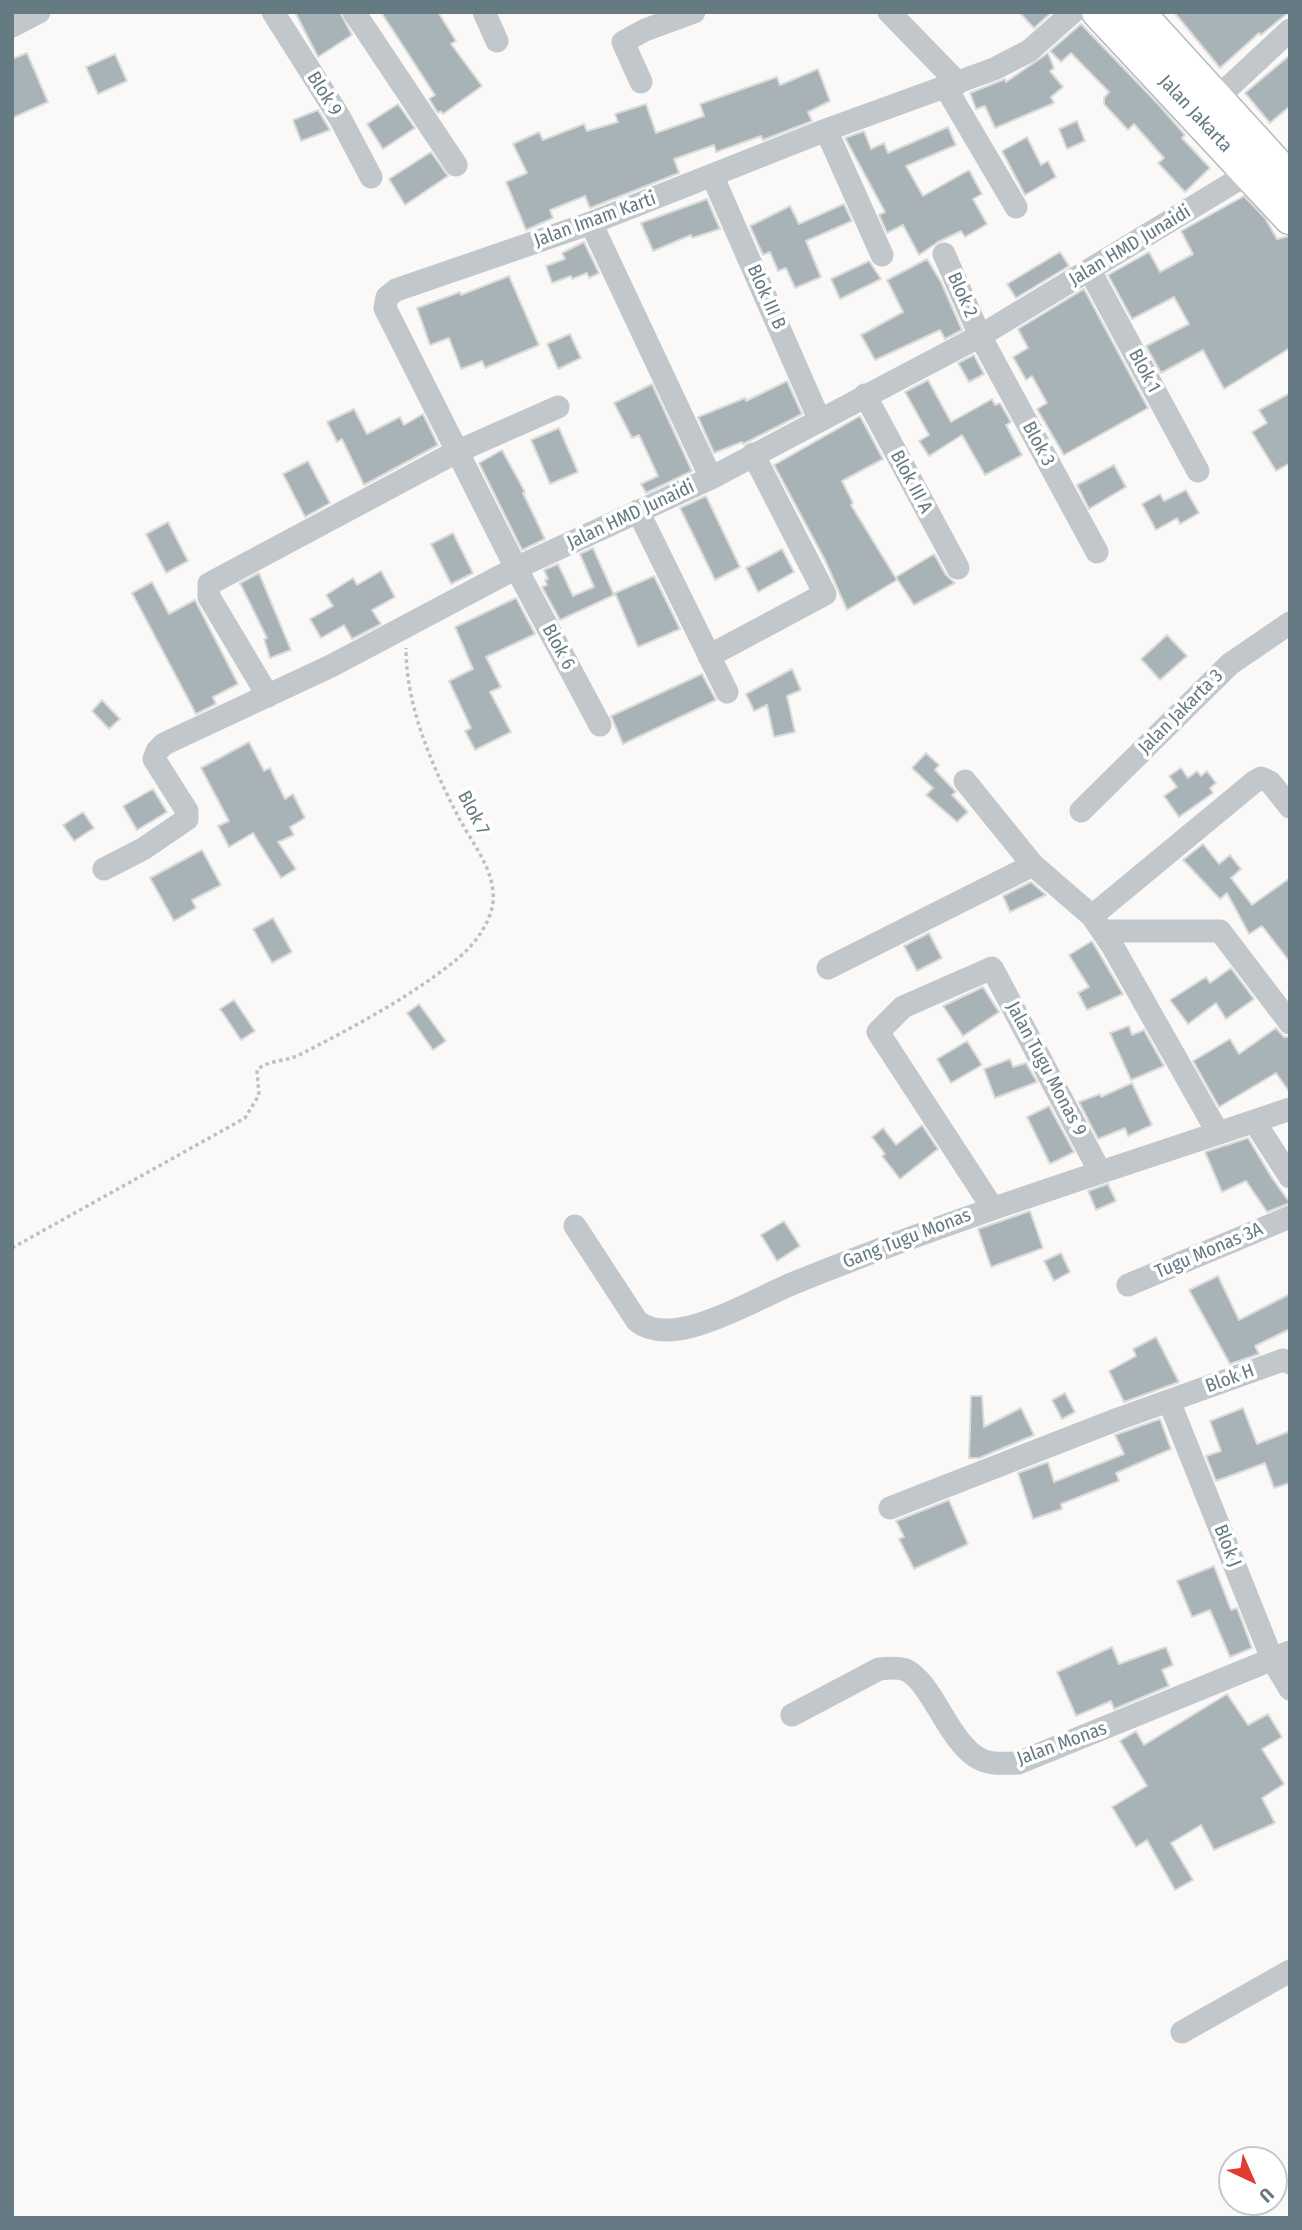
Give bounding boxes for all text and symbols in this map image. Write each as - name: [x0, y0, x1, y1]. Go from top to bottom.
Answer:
- street label: Blok 9: [302, 68, 346, 120]
- street label: Jalan Jakarta: [1153, 71, 1237, 157]
- street label: Jalan Imam Karti: [531, 187, 659, 253]
- street label: Jalan HMD Junaidi: [1065, 201, 1195, 291]
- street label: Blok III B: [742, 261, 790, 333]
- street label: Blok 2: [942, 269, 982, 321]
- street label: Blok 1: [1123, 345, 1165, 397]
- street label: Blok 3: [1017, 418, 1059, 470]
- street label: Blok III A: [885, 447, 937, 517]
- street label: Jalan HMD Junaidi: [564, 476, 698, 554]
- street label: Blok 6: [537, 620, 579, 674]
- street label: Jalan Jakarta 3: [1134, 665, 1228, 759]
- street label: Blok 7: [452, 787, 494, 839]
- street label: Jalan Tugu Monas 9: [1001, 998, 1091, 1140]
- street label: Gang Tugu Monas: [840, 1204, 974, 1274]
- street label: Tugu Monas 3A: [1152, 1218, 1266, 1284]
- street label: Blok H: [1203, 1360, 1257, 1398]
- street label: Blok J: [1208, 1521, 1246, 1571]
- street label: Jalan Monas: [1014, 1717, 1110, 1771]
- north arrow: [1218, 2146, 1288, 2216]
- text: U: [1255, 2183, 1279, 2207]

